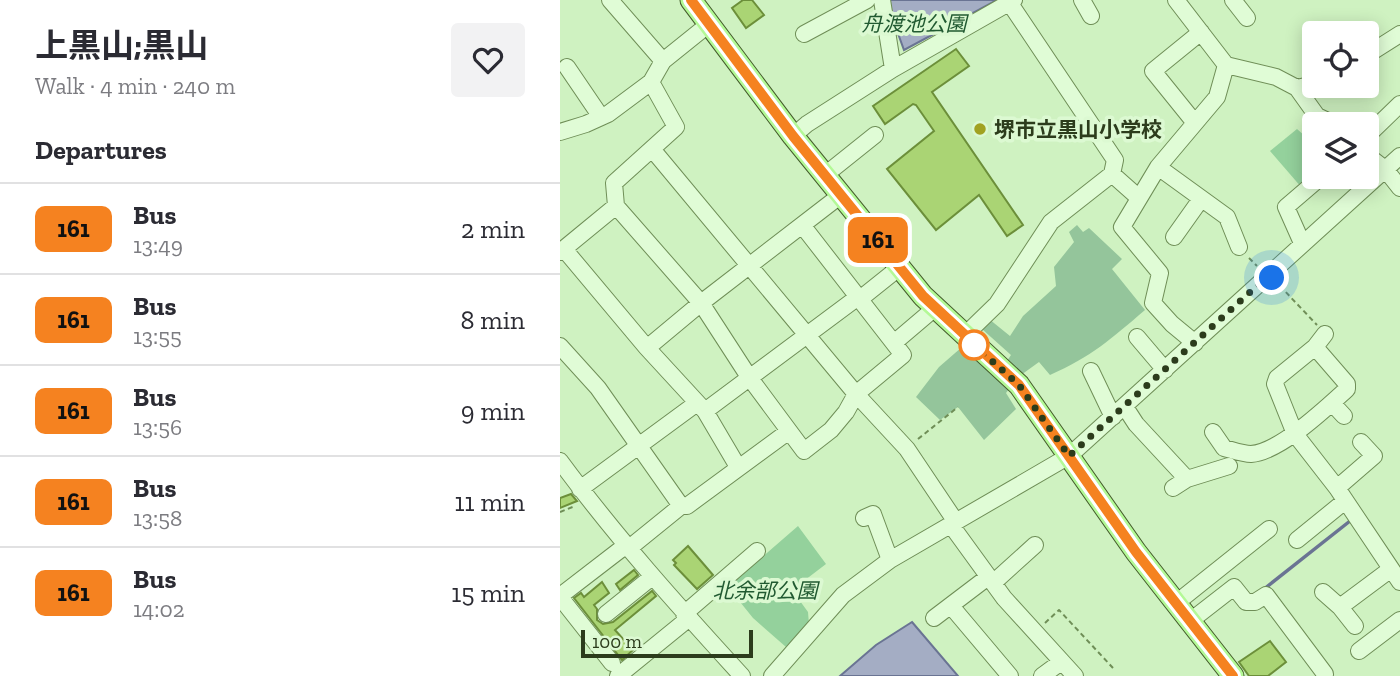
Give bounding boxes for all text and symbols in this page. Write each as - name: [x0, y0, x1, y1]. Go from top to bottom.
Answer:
- park label: 舟渡池公園: [862, 11, 969, 36]
- map controls: [1302, 21, 1379, 189]
- button: locate: [1302, 21, 1379, 98]
- button: heart: [451, 23, 525, 97]
- text: 上黒山;黒山: [35, 26, 208, 65]
- text: Walk · 4 min · 240 m: [35, 72, 235, 100]
- button: layers: [1302, 112, 1379, 189]
- place label: 堺市立黒山小学校: [994, 117, 1162, 142]
- marker: 堺市立黒山小学校: [972, 121, 988, 137]
- text: Departures: [35, 134, 167, 166]
- text: Bus: [133, 199, 176, 231]
- text: 2 min: [461, 213, 525, 245]
- text: 161: [57, 214, 90, 243]
- line badge: 161: [838, 217, 918, 263]
- text: 161: [862, 225, 894, 254]
- text: 13:49: [133, 231, 183, 259]
- your location: [1254, 260, 1289, 295]
- text: Bus: [133, 290, 176, 322]
- text: 8 min: [460, 304, 525, 336]
- text: 161: [57, 305, 90, 334]
- text: 13:55: [133, 322, 182, 350]
- unlabelled marker: [959, 330, 989, 360]
- text: Bus: [133, 381, 176, 413]
- text: 9 min: [461, 395, 525, 427]
- text: 161: [57, 396, 90, 425]
- text: 13:56: [133, 413, 182, 441]
- text: Bus: [133, 472, 176, 504]
- text: 11 min: [454, 486, 525, 518]
- text: 161: [57, 487, 90, 516]
- text: 13:58: [133, 504, 182, 532]
- text: Bus: [133, 563, 176, 595]
- text: 15 min: [451, 577, 525, 609]
- text: 161: [57, 578, 90, 607]
- park label: 北余部公園: [713, 578, 820, 603]
- text: 14:02: [133, 595, 185, 623]
- scale bar: [581, 627, 752, 659]
- text: 100 m: [592, 630, 642, 653]

